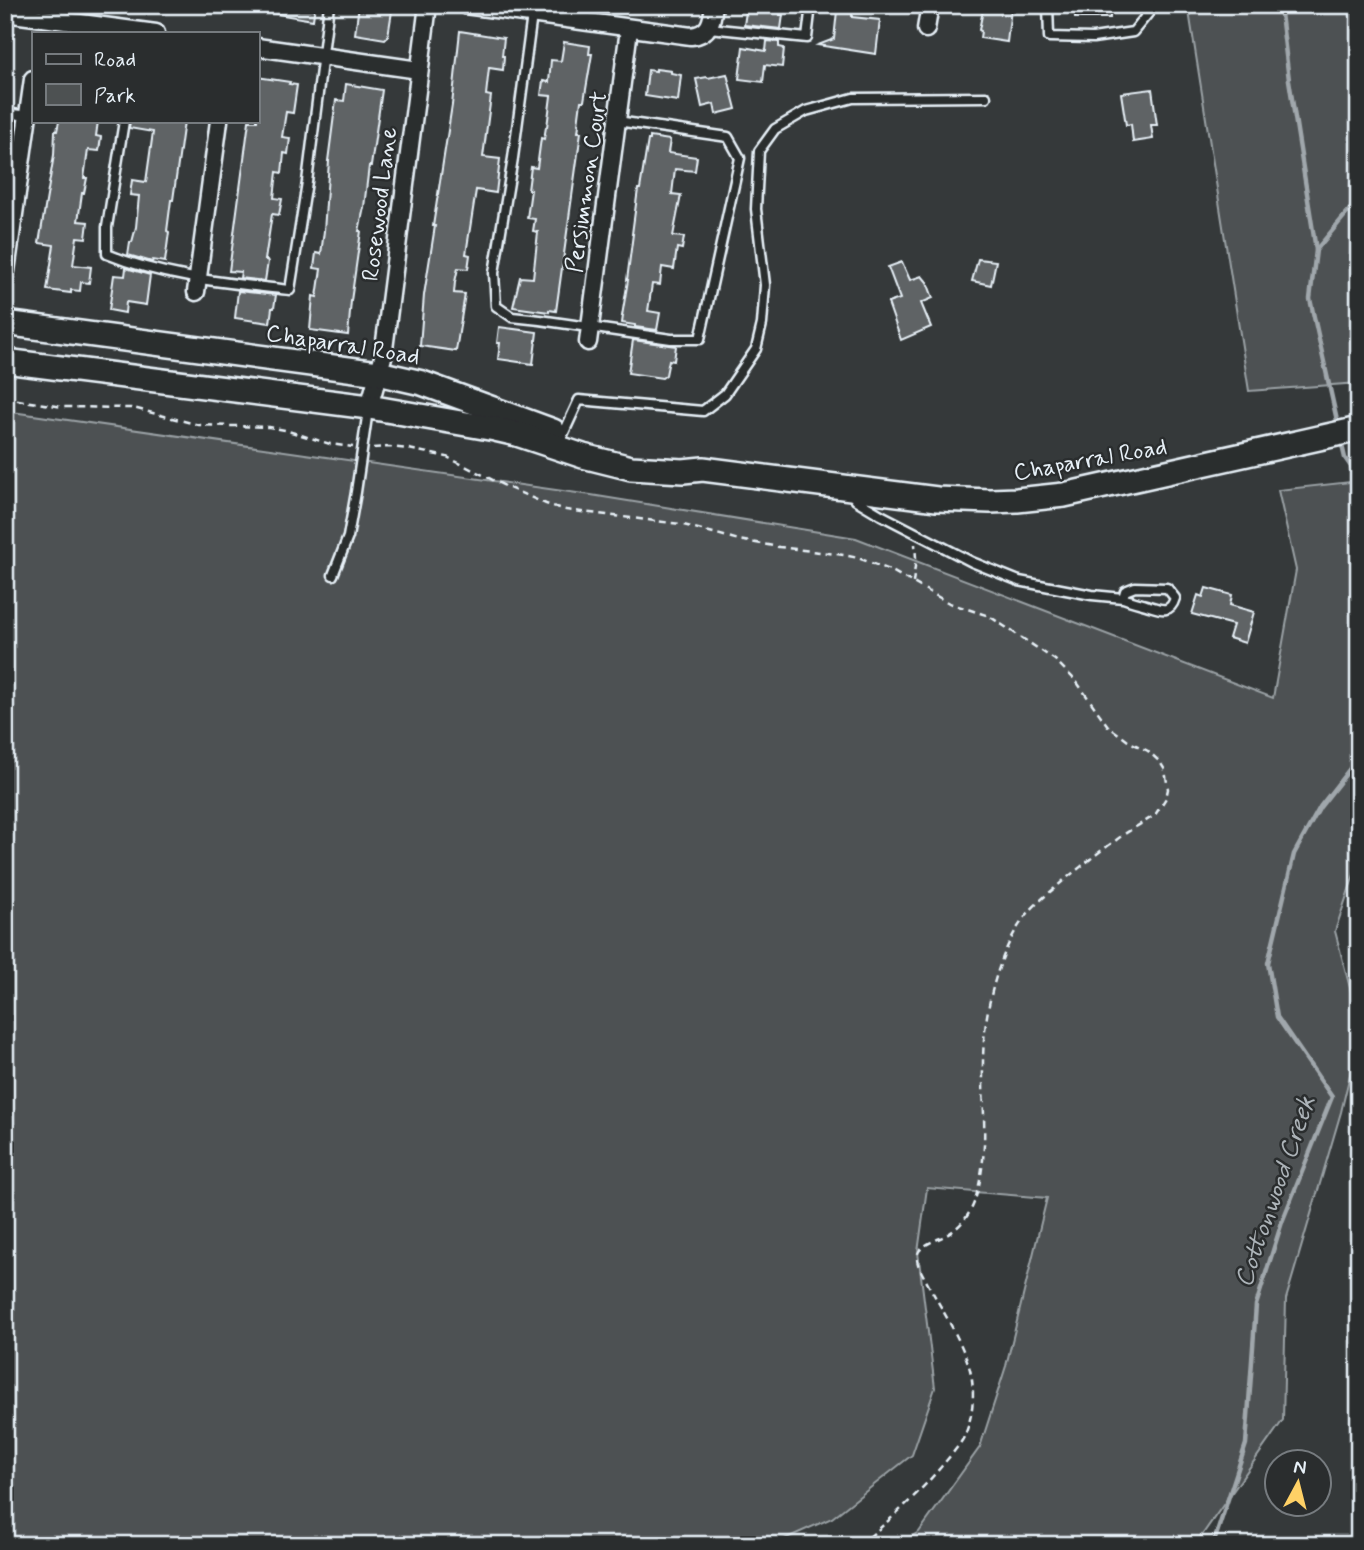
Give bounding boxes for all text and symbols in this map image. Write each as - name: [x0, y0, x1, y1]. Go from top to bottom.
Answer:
- legend: [32, 32, 259, 122]
- text: Road: [94, 46, 136, 74]
- text: Park: [94, 82, 136, 110]
- street label: Persimmon Court: [559, 90, 616, 275]
- street label: Rosewood Lane: [356, 125, 405, 283]
- street label: Chaparral Road: [264, 318, 422, 373]
- street label: Chaparral Road: [1011, 432, 1169, 489]
- water label: Cottonwood Creek: [1227, 1091, 1325, 1292]
- north arrow: [1262, 1448, 1332, 1518]
- text: N: [1292, 1454, 1308, 1481]

